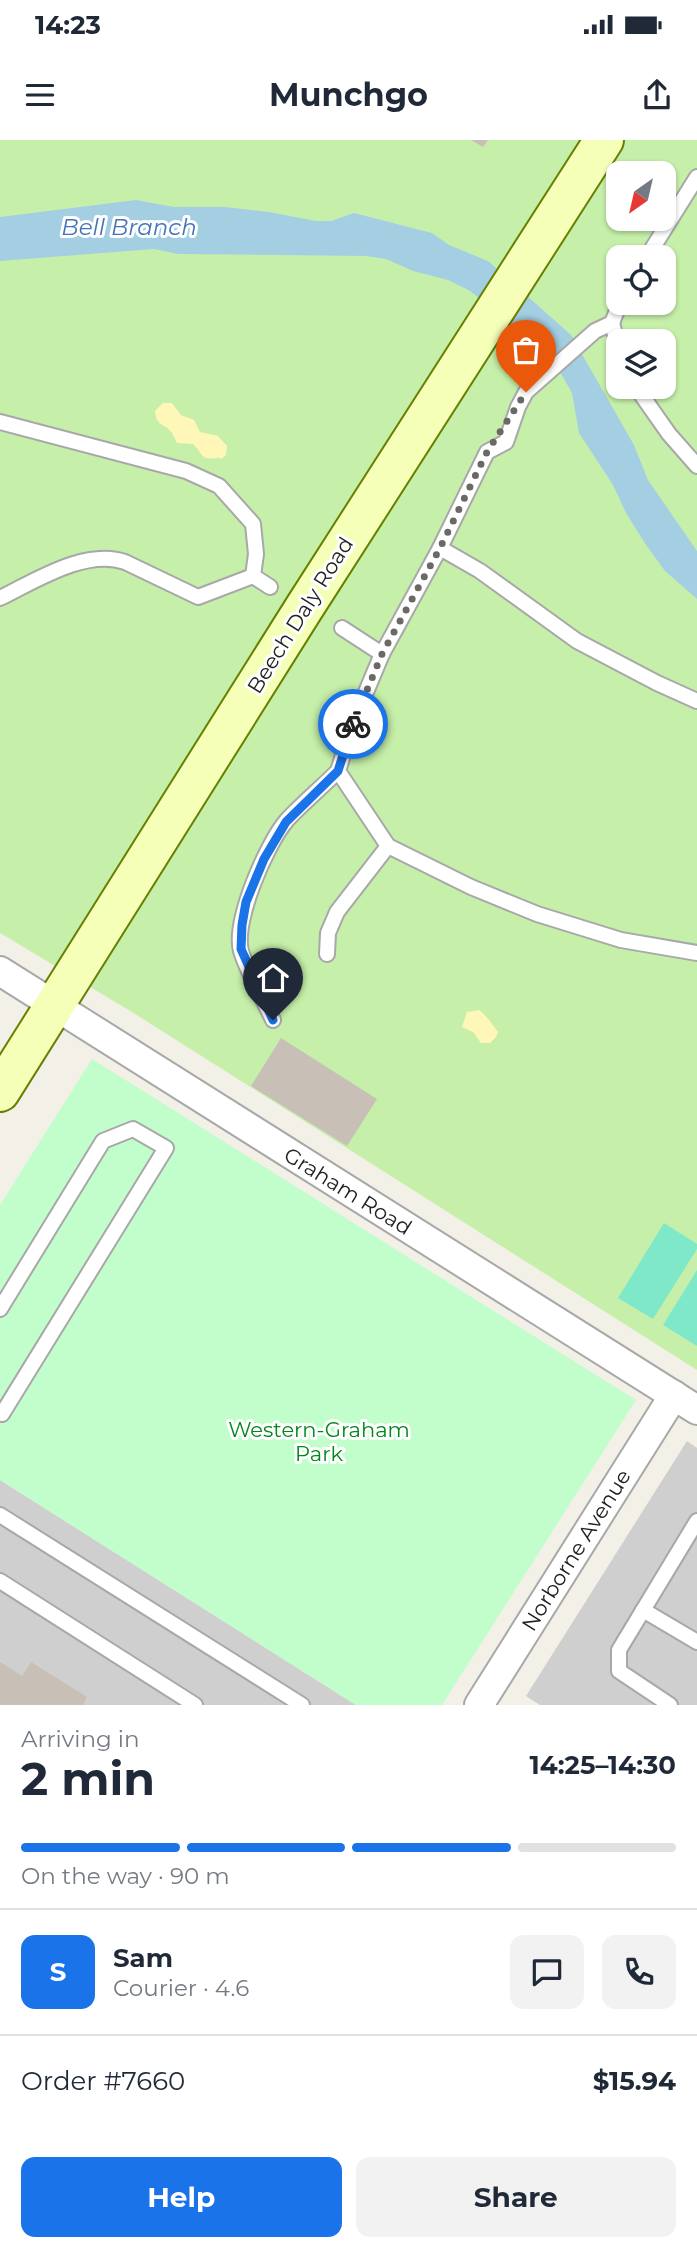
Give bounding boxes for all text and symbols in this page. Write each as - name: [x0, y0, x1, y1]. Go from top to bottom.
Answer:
- text: 14:23: [35, 9, 101, 41]
- text: Munchgo: [269, 75, 428, 114]
- icon: menu: [21, 76, 59, 114]
- icon: share: [638, 76, 676, 114]
- north arrow: [606, 161, 676, 231]
- map controls: [606, 161, 676, 399]
- water label: Bell Branch: [61, 213, 197, 241]
- button: locate: [606, 245, 676, 315]
- pin: [496, 320, 556, 392]
- button: layers: [606, 329, 676, 399]
- icon: bag: [507, 331, 545, 369]
- street label: Beech Daly Road: [242, 532, 358, 698]
- courier: [318, 689, 388, 759]
- icon: bike: [334, 705, 372, 743]
- pin: [243, 948, 303, 1020]
- icon: home: [254, 959, 292, 997]
- street label: Graham Road: [280, 1142, 416, 1240]
- park label: Western-Graham Park: [228, 1417, 410, 1466]
- street label: Norborne Avenue: [516, 1465, 636, 1635]
- text: Arriving in: [21, 1725, 140, 1753]
- text: 14:25–14:30: [529, 1749, 676, 1781]
- text: 2 min: [21, 1750, 155, 1807]
- text: On the way · 90 m: [21, 1862, 230, 1890]
- button: chat: [510, 1935, 584, 2009]
- button: phone: [602, 1935, 676, 2009]
- text: Sam: [113, 1942, 173, 1974]
- text: S: [50, 1956, 66, 1988]
- text: Courier · 4.6: [113, 1974, 249, 2002]
- text: Order #7660: [21, 2065, 185, 2097]
- text: $15.94: [593, 2065, 676, 2097]
- button: Help: [21, 2157, 342, 2237]
- button: Share: [356, 2157, 676, 2237]

